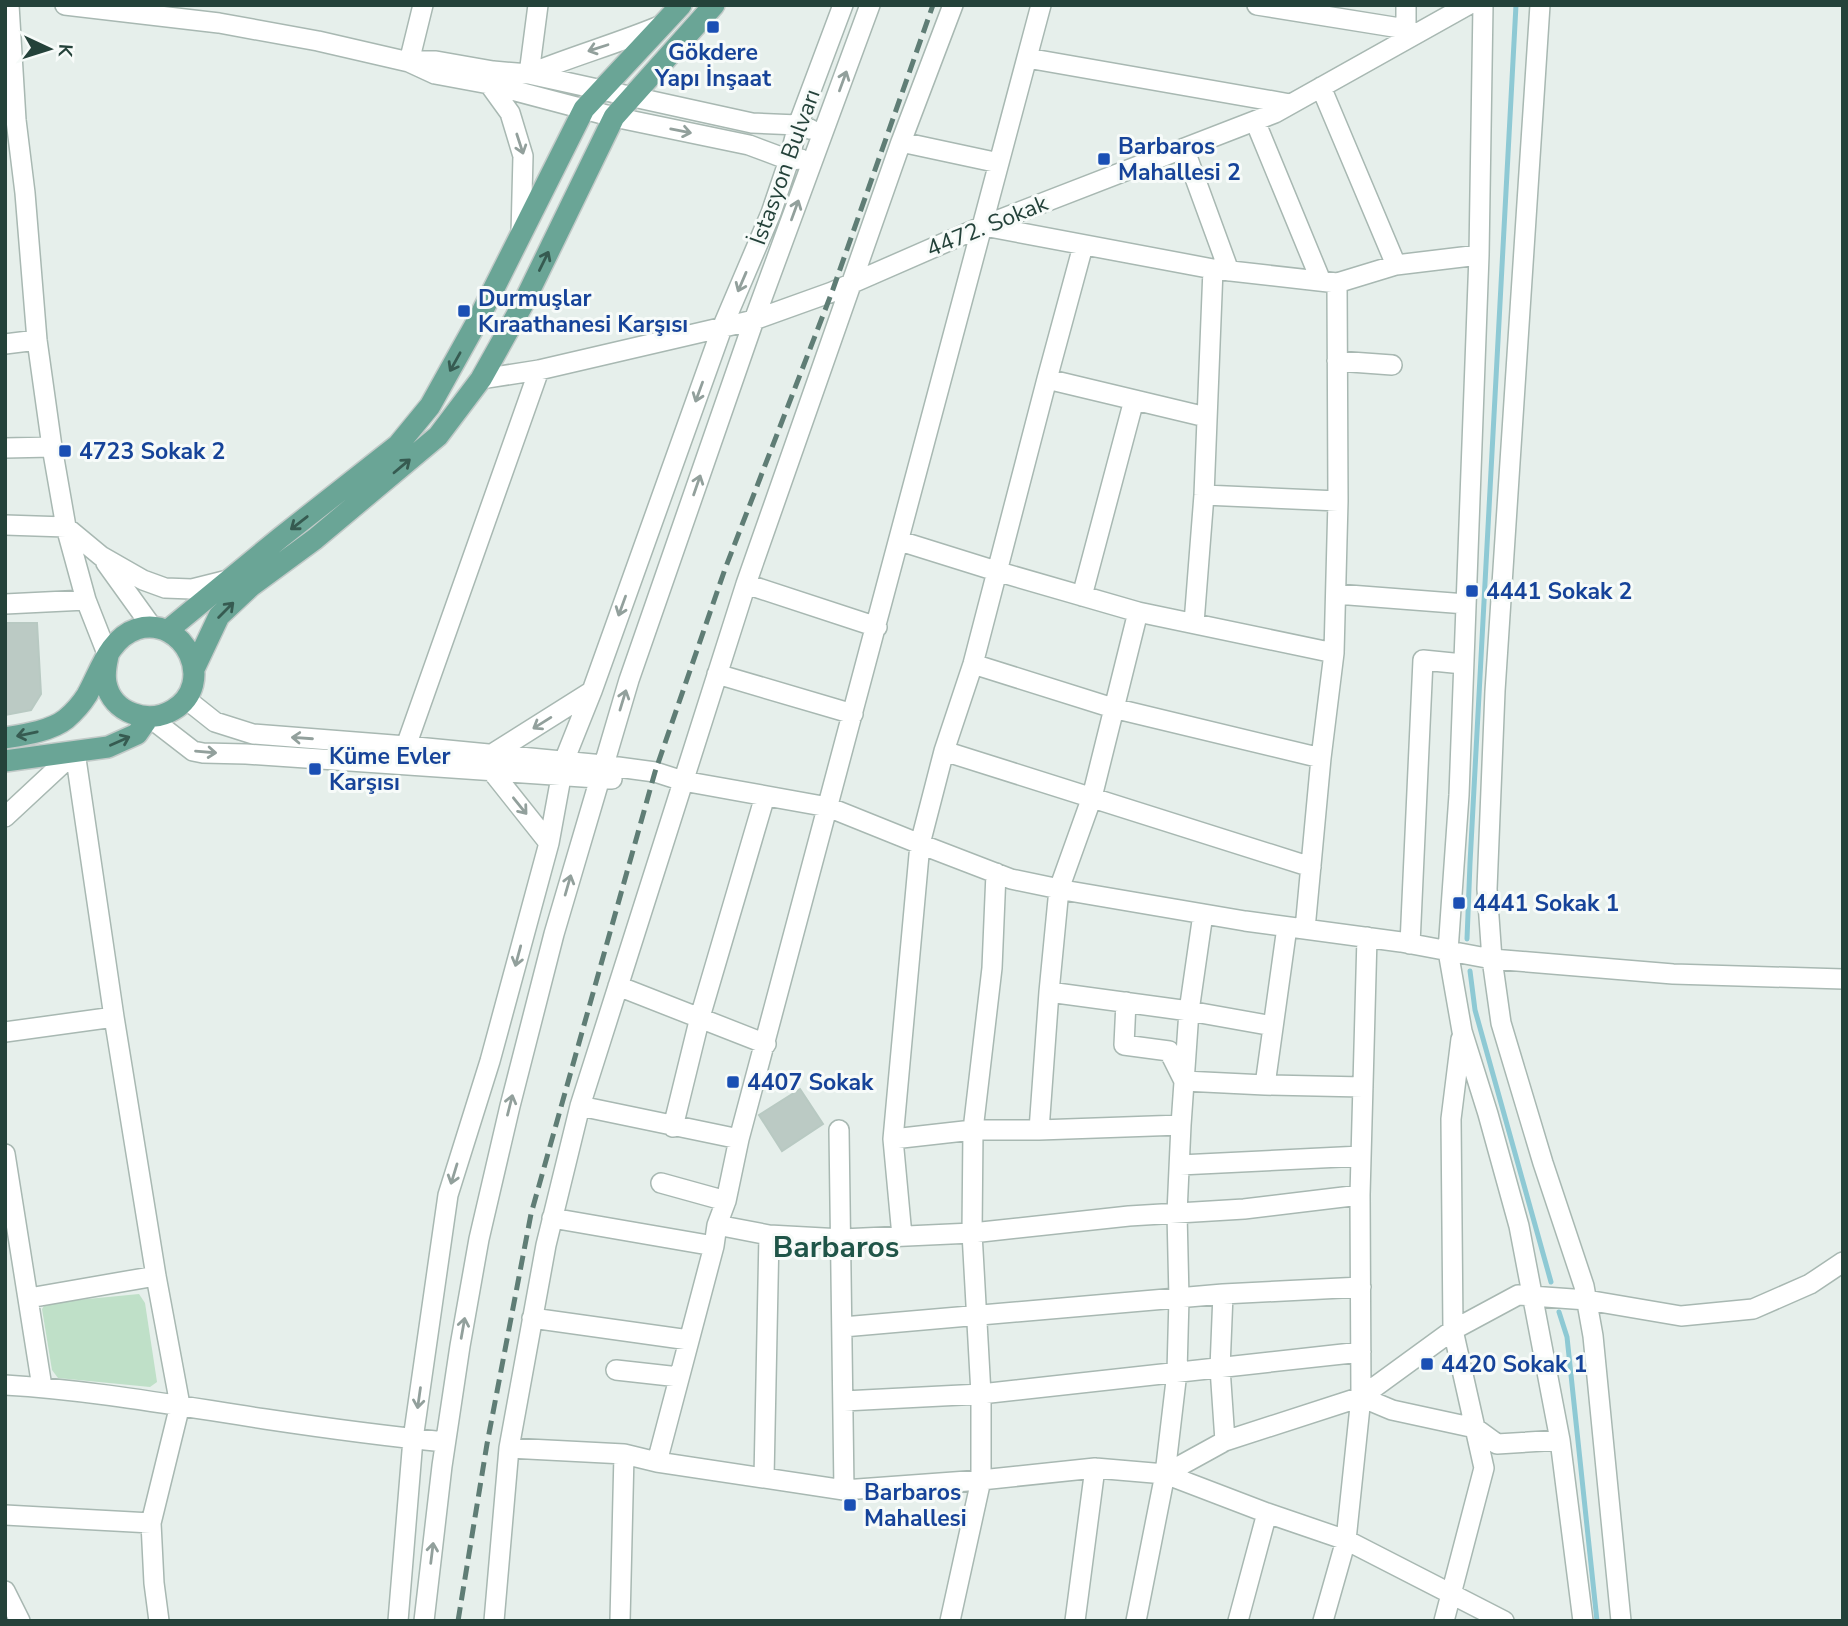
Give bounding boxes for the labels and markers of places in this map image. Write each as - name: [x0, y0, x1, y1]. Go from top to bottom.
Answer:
- marker: Gökdere Yapı İnşaat: [705, 19, 721, 35]
- place label: Gökdere Yapı İnşaat: [654, 37, 771, 94]
- place label: Barbaros Mahallesi 2: [1118, 131, 1241, 188]
- marker: Barbaros Mahallesi 2: [1096, 151, 1112, 167]
- place label: Durmuşlar Kıraathanesi Karşısı: [478, 283, 688, 340]
- marker: Durmuşlar Kıraathanesi Karşısı: [456, 303, 472, 319]
- place label: 4723 Sokak 2: [79, 436, 225, 467]
- marker: 4723 Sokak 2: [57, 443, 73, 459]
- place label: 4441 Sokak 2: [1486, 576, 1632, 607]
- marker: 4441 Sokak 2: [1464, 583, 1480, 599]
- place label: Küme Evler Karşısı: [329, 741, 451, 798]
- marker: Küme Evler Karşısı: [307, 761, 323, 777]
- place label: 4441 Sokak 1: [1473, 888, 1619, 919]
- marker: 4441 Sokak 1: [1451, 895, 1467, 911]
- place label: 4407 Sokak: [747, 1067, 874, 1098]
- marker: 4407 Sokak: [725, 1074, 741, 1090]
- place label: 4420 Sokak 1: [1441, 1349, 1587, 1380]
- marker: 4420 Sokak 1: [1419, 1356, 1435, 1372]
- place label: Barbaros Mahallesi: [864, 1477, 967, 1534]
- marker: Barbaros Mahallesi: [842, 1497, 858, 1513]

